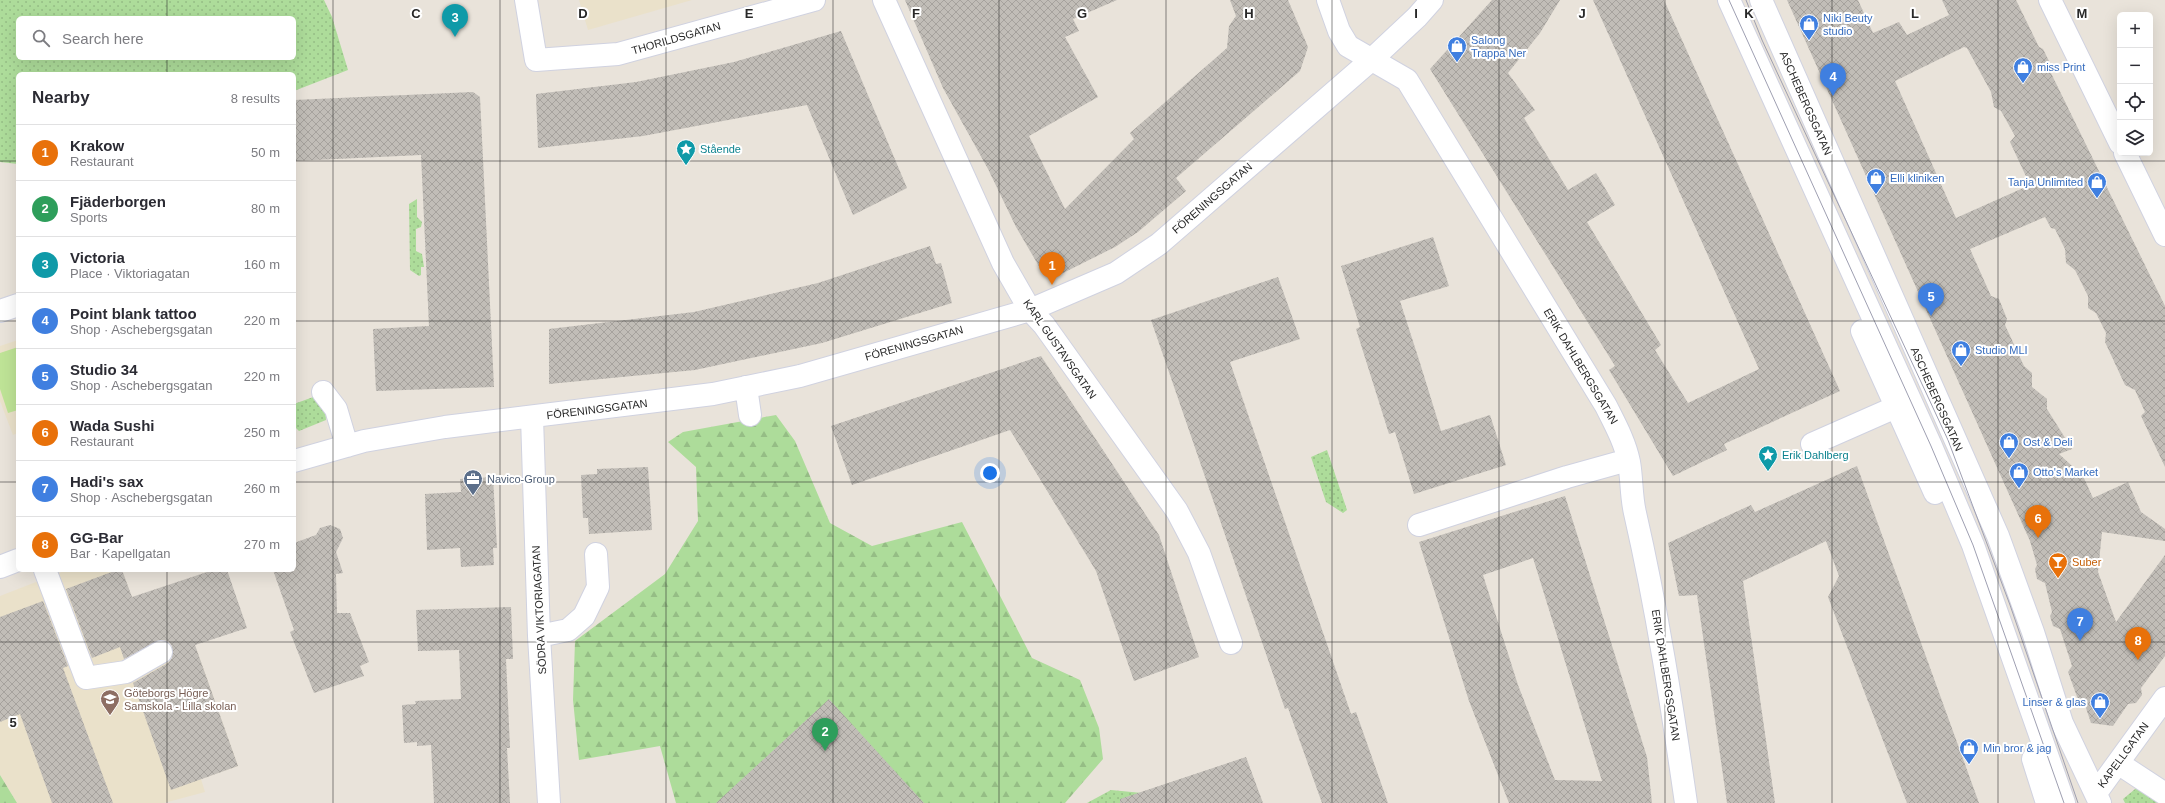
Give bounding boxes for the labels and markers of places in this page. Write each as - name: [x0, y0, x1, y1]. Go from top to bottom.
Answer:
- pin: 3: [442, 4, 468, 37]
- place label: Niki Beuty studio: [1823, 12, 1873, 37]
- shop icon: Niki Beuty studio: [1798, 13, 1820, 41]
- place label: Salong Trappa Ner: [1471, 34, 1527, 59]
- shop icon: Salong Trappa Ner: [1446, 35, 1468, 63]
- shop icon: miss Print: [2012, 56, 2034, 84]
- place label: miss Print: [2037, 61, 2085, 73]
- pin: 4: [1820, 63, 1846, 96]
- place icon: Stående: [675, 138, 697, 166]
- place label: Stående: [700, 143, 741, 155]
- shop icon: Elli kliniken: [1865, 167, 1887, 195]
- shop icon: Tanja Unlimited: [2086, 171, 2108, 199]
- place label: Elli kliniken: [1890, 172, 1944, 184]
- place label: Tanja Unlimited: [2008, 176, 2083, 188]
- pin: 1: [1039, 252, 1065, 285]
- pin: 5: [1918, 283, 1944, 316]
- shop icon: Studio MLI: [1950, 339, 1972, 367]
- place label: Studio MLI: [1975, 344, 2028, 356]
- shop icon: Ost & Deli: [1998, 431, 2020, 459]
- place label: Ost & Deli: [2023, 436, 2073, 448]
- place icon: Erik Dahlberg: [1757, 444, 1779, 472]
- place label: Erik Dahlberg: [1782, 449, 1849, 461]
- shop icon: Otto's Market: [2008, 461, 2030, 489]
- place label: Otto's Market: [2033, 466, 2098, 478]
- office icon: Navico-Group: [462, 468, 484, 496]
- place label: Navico-Group: [487, 473, 555, 485]
- pin: 6: [2025, 505, 2051, 538]
- bar icon: Suber: [2047, 551, 2069, 579]
- place label: Suber: [2072, 556, 2102, 568]
- pin: 7: [2067, 608, 2093, 641]
- pin: 8: [2125, 627, 2151, 660]
- place label: Göteborgs Högre Samskola - Lilla skolan: [124, 687, 237, 712]
- school or university icon: Göteborgs Högre Samskola - Lilla skolan: [99, 688, 121, 716]
- shop icon: Linser & glas: [2089, 691, 2111, 719]
- place label: Linser & glas: [2022, 696, 2086, 708]
- pin: 2: [812, 718, 838, 751]
- shop icon: Min bror & jag: [1958, 737, 1980, 765]
- place label: Min bror & jag: [1983, 742, 2051, 754]

